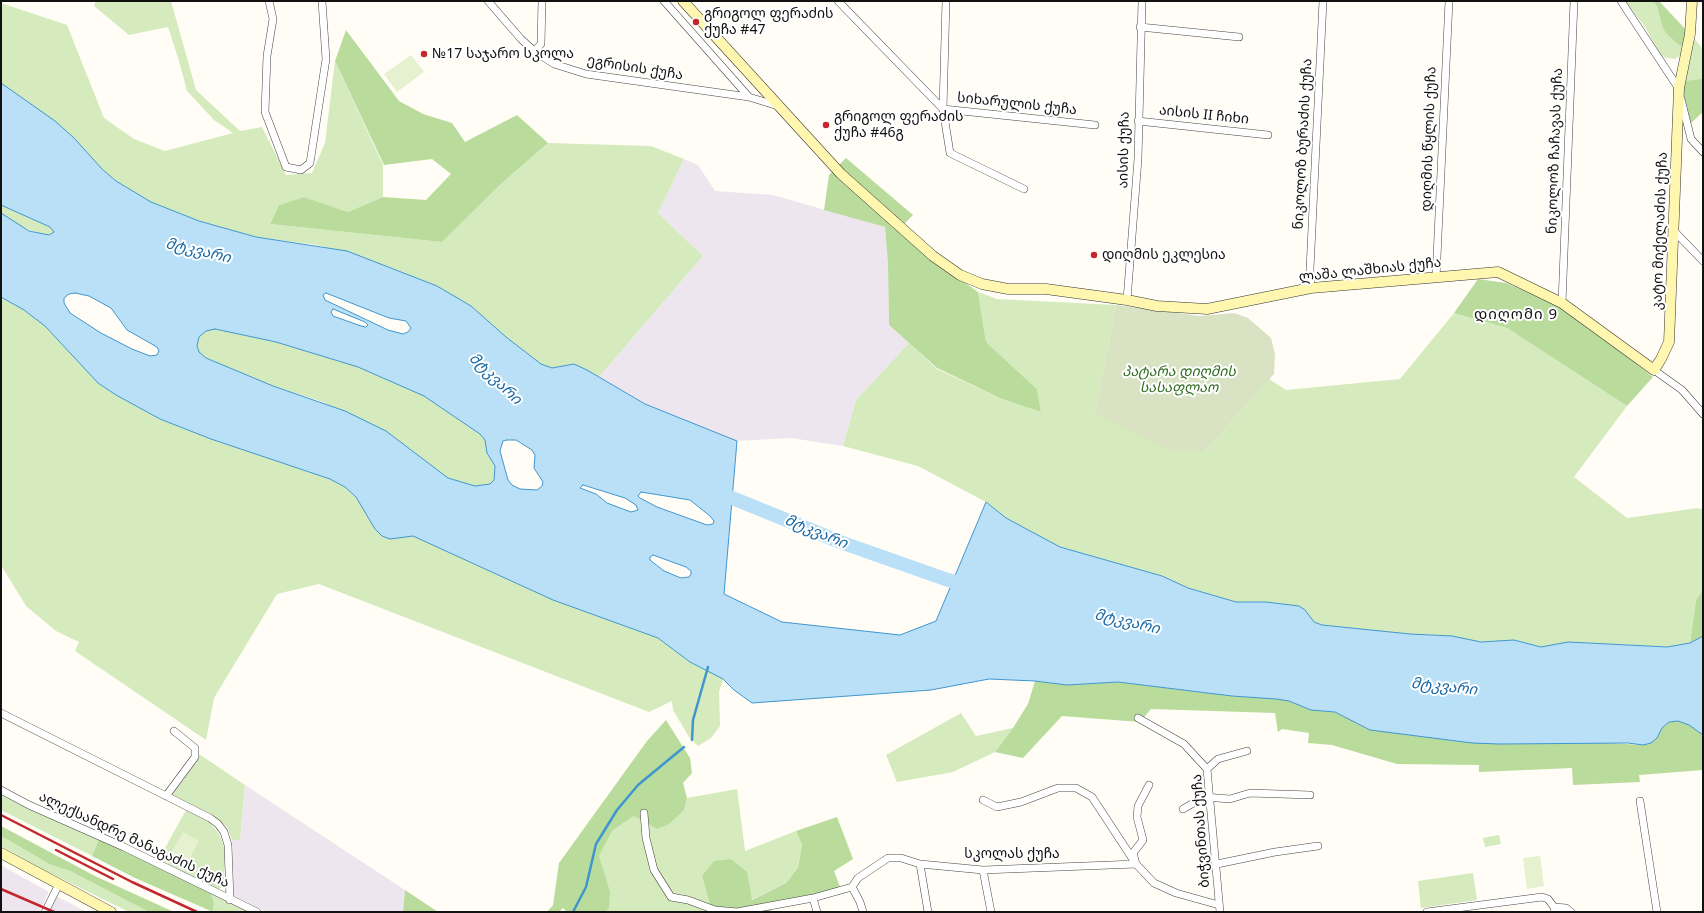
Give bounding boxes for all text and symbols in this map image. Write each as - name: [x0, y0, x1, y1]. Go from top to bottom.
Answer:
- place label: გრიგოლ ფერაძის ქუჩა #47: [704, 6, 834, 38]
- marker: გრიგოლ ფერაძის ქუჩა #47: [691, 17, 701, 27]
- place label: №17 საჯარო სკოლა: [432, 46, 574, 62]
- marker: №17 საჯარო სკოლა: [419, 49, 429, 59]
- street label: ეგრისის ქუჩა: [586, 52, 684, 84]
- street label: ნიკოლოზ ბურაძის ქუჩა: [1290, 58, 1316, 230]
- street label: დიღმის წყლის ქუჩა: [1418, 66, 1440, 212]
- street label: ნიკოლოზ ჩაჩავას ქუჩა: [1544, 68, 1566, 234]
- street label: სიხარულის ქუჩა: [956, 89, 1078, 119]
- street label: აისის II ჩიხი: [1158, 102, 1250, 128]
- place label: გრიგოლ ფერაძის ქუჩა #46გ: [834, 109, 964, 142]
- street label: აისის ქუჩა: [1115, 111, 1133, 189]
- marker: გრიგოლ ფერაძის ქუჩა #46გ: [821, 120, 831, 130]
- street label: კატო მიქელაძის ქუჩა: [1649, 152, 1671, 310]
- water label: მტკვარი: [164, 235, 232, 267]
- place label: დიღმის ეკლესია: [1102, 247, 1226, 263]
- marker: დიღმის ეკლესია: [1089, 250, 1099, 260]
- street label: ლაშა ლაშხიას ქუჩა: [1298, 254, 1442, 286]
- district label: დიღომი 9: [1474, 306, 1558, 324]
- water label: მტკვარი: [465, 350, 525, 408]
- park label: პატარა დიღმის სასაფლაო: [1122, 364, 1236, 396]
- water label: მტკვარი: [782, 511, 850, 553]
- water label: მტკვარი: [1093, 606, 1161, 638]
- water label: მტკვარი: [1410, 675, 1478, 699]
- street label: ბიჭვინთას ქუჩა: [1189, 774, 1213, 888]
- street label: ალექსანდრე მანაგაძის ქუჩა: [36, 788, 232, 892]
- street label: სკოლას ქუჩა: [964, 846, 1060, 862]

